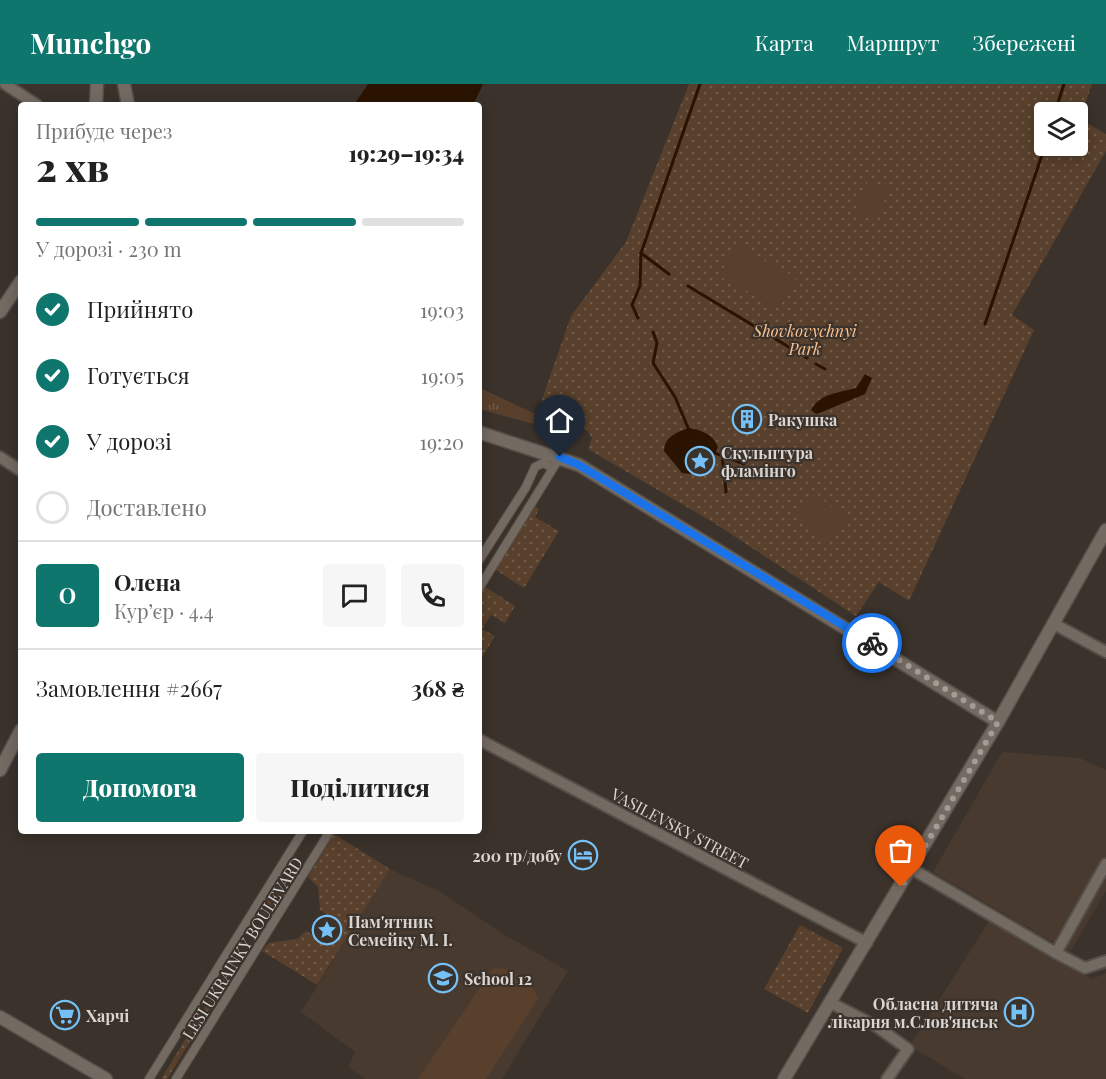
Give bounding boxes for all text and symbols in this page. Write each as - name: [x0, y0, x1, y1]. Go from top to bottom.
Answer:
- text: Munchgo: [30, 24, 151, 61]
- text: Карта: [755, 28, 814, 56]
- text: Маршрут: [847, 28, 939, 56]
- text: Збережені: [972, 28, 1076, 56]
- map controls: [1034, 102, 1088, 156]
- button: layers: [1034, 102, 1088, 156]
- text: Прибуде через: [36, 117, 172, 144]
- text: 19:29–19:34: [348, 138, 464, 168]
- text: 2 хв: [36, 140, 109, 192]
- text: У дорозі · 230 m: [36, 235, 182, 262]
- icon: check: [36, 293, 69, 326]
- text: Прийнято: [87, 294, 193, 324]
- text: 19:03: [420, 296, 464, 323]
- park label: Shovkovychnyi Park: [752, 320, 858, 359]
- icon: check: [36, 359, 69, 392]
- text: Готується: [87, 360, 190, 390]
- text: 19:05: [421, 362, 464, 389]
- pin: [534, 395, 585, 457]
- building icon: Ракушка: [731, 403, 763, 435]
- icon: home: [543, 404, 576, 437]
- place label: Ракушка: [768, 409, 838, 430]
- icon: check: [36, 425, 69, 458]
- text: У дорозі: [87, 426, 172, 456]
- text: 19:20: [420, 428, 464, 455]
- place label: Скульптура фламінго: [721, 442, 814, 481]
- place icon: Скульптура фламінго: [684, 445, 716, 477]
- text: Доставлено: [87, 492, 207, 522]
- button: chat: [323, 564, 386, 627]
- button: phone: [401, 564, 464, 627]
- text: Олена: [114, 567, 181, 597]
- text: О: [59, 580, 76, 610]
- text: Кур’єр · 4.4: [114, 597, 214, 624]
- courier: [842, 613, 902, 673]
- icon: bike: [856, 627, 889, 660]
- text: Замовлення #2667: [36, 673, 222, 703]
- text: 368 ₴: [411, 673, 464, 703]
- button: Допомога: [36, 753, 244, 822]
- button: Поділитися: [256, 753, 464, 822]
- street label: VASILEVSKY STREET: [607, 782, 752, 873]
- pin: [875, 825, 926, 887]
- icon: bag: [884, 834, 917, 867]
- hotel icon: 200 гр/добу: [567, 839, 599, 871]
- place label: 200 гр/добу: [472, 845, 563, 866]
- street label: LESI UKRAINKY BOULEVARD: [177, 853, 307, 1043]
- place label: Пам'ятник Семейку М. І.: [348, 911, 453, 950]
- place icon: Пам'ятник Семейку М. І.: [311, 914, 343, 946]
- school or university icon: School 12: [427, 962, 459, 994]
- place label: School 12: [464, 968, 532, 989]
- place label: Обласна дитяча лікарня м.Слов'янськ: [828, 993, 999, 1032]
- hospital icon: Обласна дитяча лікарня м.Слов'янськ: [1003, 996, 1035, 1028]
- supermarket icon: Харчі: [49, 999, 81, 1031]
- place label: Харчі: [86, 1005, 129, 1026]

